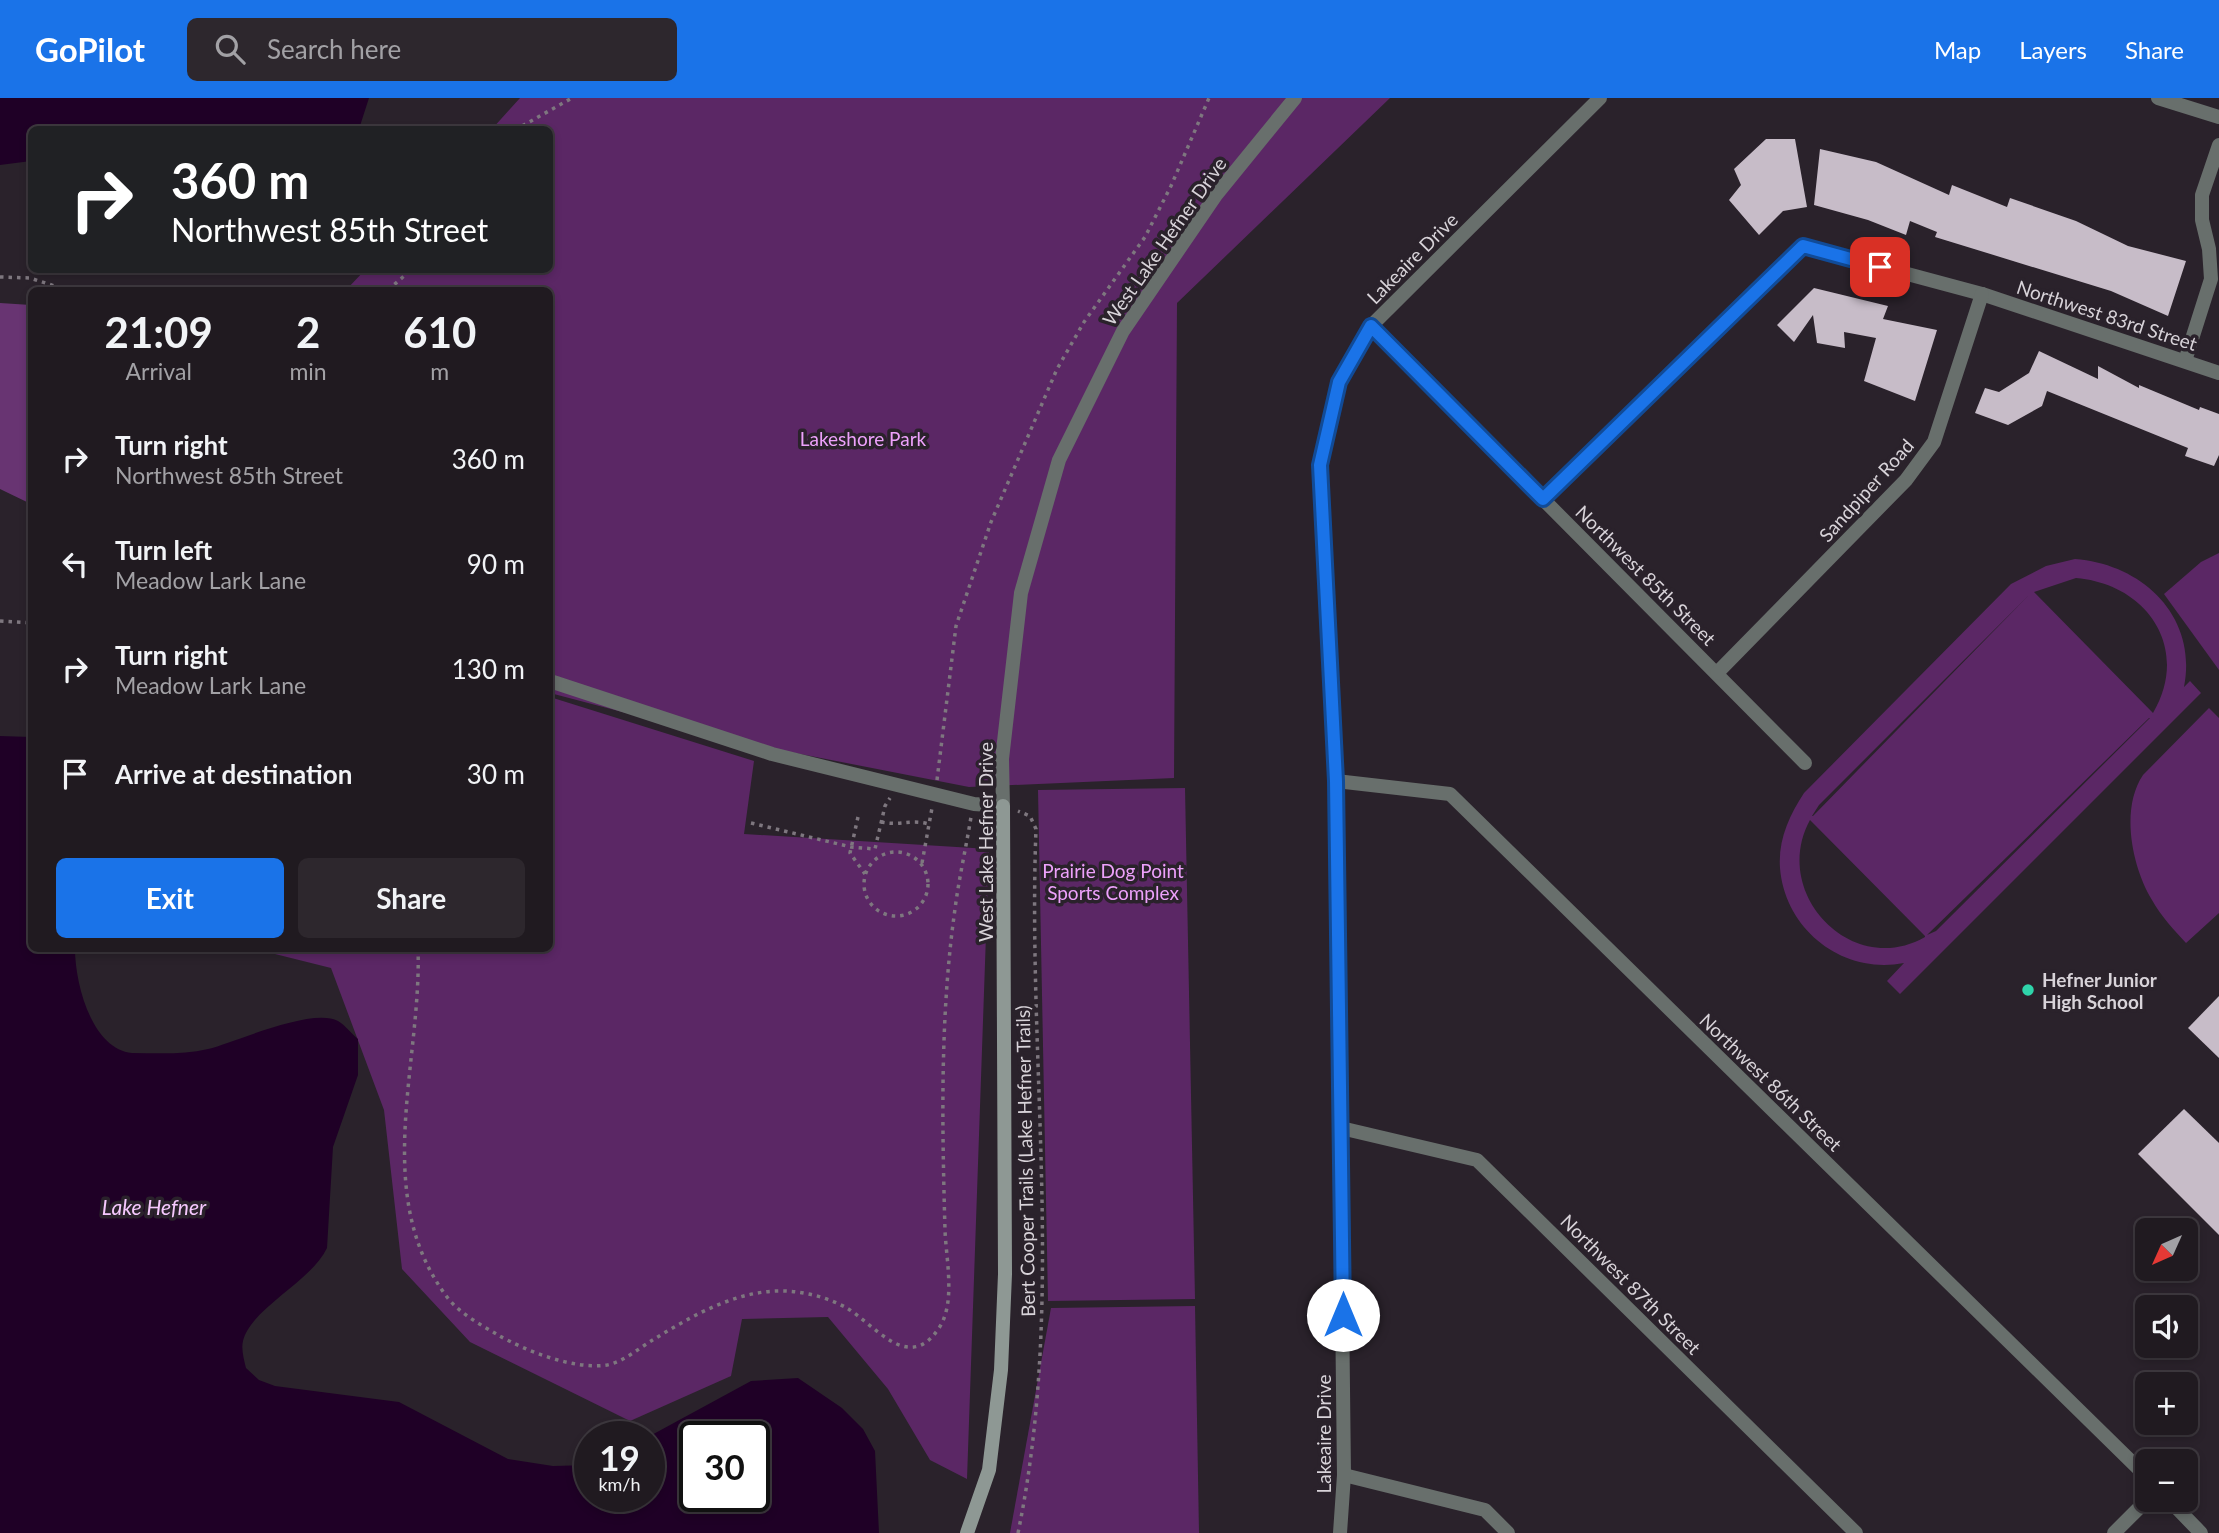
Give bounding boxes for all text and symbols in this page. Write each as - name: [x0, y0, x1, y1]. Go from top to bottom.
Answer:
- search box: [187, 18, 677, 81]
- text: GoPilot: [35, 29, 145, 69]
- icon: search: [211, 30, 249, 68]
- text: Search here: [267, 33, 401, 65]
- text: Map: [1934, 35, 1981, 64]
- text: Layers: [2019, 35, 2087, 64]
- text: Share: [2125, 35, 2184, 64]
- text: 360 m: [171, 151, 309, 209]
- street label: West Lake Hefner Drive: [1097, 153, 1231, 329]
- icon: right: [56, 154, 147, 245]
- street label: Lakeaire Drive: [1362, 208, 1462, 308]
- text: Northwest 85th Street: [171, 210, 488, 249]
- pin: [1850, 237, 1910, 297]
- icon: arrive: [1861, 248, 1899, 286]
- street label: Northwest 83rd Street: [2014, 275, 2200, 355]
- text: 21:09: [105, 307, 213, 357]
- text: 2: [296, 307, 320, 357]
- text: 610: [403, 307, 476, 357]
- text: Arrival: [126, 357, 192, 385]
- text: min: [289, 357, 327, 385]
- text: m: [430, 357, 449, 385]
- park label: Lakeshore Park: [800, 427, 927, 450]
- text: Turn right: [115, 429, 228, 461]
- street label: Sandpiper Road: [1814, 434, 1918, 546]
- icon: right: [56, 440, 94, 478]
- text: 360 m: [452, 443, 525, 475]
- text: Northwest 85th Street: [115, 461, 343, 489]
- street label: Northwest 85th Street: [1571, 500, 1721, 650]
- text: Turn left: [115, 534, 212, 566]
- icon: left: [56, 545, 94, 583]
- text: 90 m: [467, 548, 525, 580]
- text: Meadow Lark Lane: [115, 566, 306, 594]
- text: Turn right: [115, 639, 228, 671]
- icon: right: [56, 650, 94, 688]
- text: 130 m: [452, 653, 525, 685]
- text: Meadow Lark Lane: [115, 671, 306, 699]
- street label: West Lake Hefner Drive: [974, 742, 997, 942]
- icon: arrive: [56, 755, 94, 793]
- text: Arrive at destination: [115, 758, 352, 790]
- text: 30 m: [467, 758, 525, 790]
- button: Exit: [56, 858, 284, 938]
- button: Share: [298, 858, 525, 938]
- park label: Prairie Dog Point Sports Complex: [1042, 859, 1184, 904]
- place label: Hefner Junior High School: [2042, 968, 2158, 1013]
- marker: Hefner Junior High School: [2020, 982, 2036, 998]
- street label: Bert Cooper Trails (Lake Hefner Trails): [1011, 1005, 1039, 1317]
- street label: Northwest 86th Street: [1695, 1008, 1847, 1156]
- water label: Lake Hefner: [102, 1194, 207, 1219]
- street label: Northwest 87th Street: [1556, 1209, 1706, 1359]
- north arrow: [2135, 1218, 2198, 1281]
- map controls: [2135, 1218, 2198, 1512]
- position arrow: [1306, 1278, 1380, 1352]
- button: sound: [2135, 1295, 2198, 1358]
- button: +: [2135, 1372, 2198, 1435]
- street label: Lakeaire Drive: [1312, 1374, 1335, 1494]
- speed limit sign: 30: [679, 1421, 770, 1512]
- text: 19: [599, 1436, 640, 1478]
- button: −: [2135, 1449, 2198, 1512]
- text: km/h: [598, 1473, 641, 1495]

